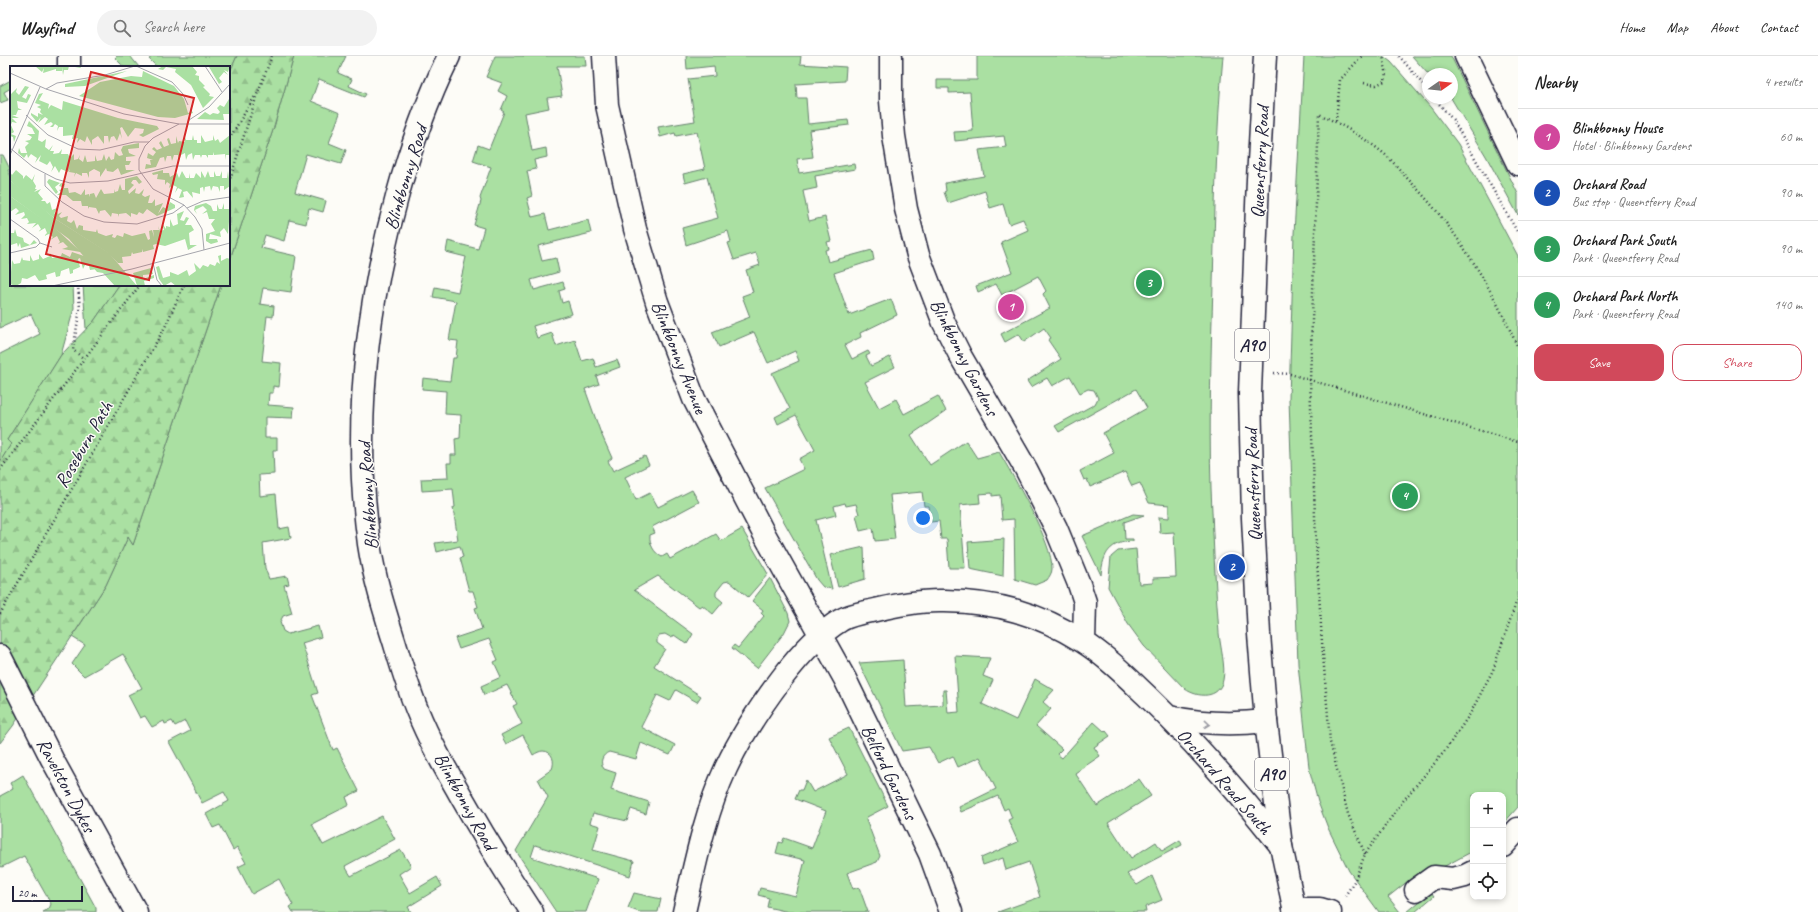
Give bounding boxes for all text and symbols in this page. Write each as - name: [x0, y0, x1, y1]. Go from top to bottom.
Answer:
- search box: [97, 10, 377, 46]
- text: Wayfind: [20, 16, 73, 40]
- icon: search: [111, 17, 133, 39]
- text: Search here: [143, 18, 204, 37]
- text: Home: [1619, 19, 1645, 36]
- text: Map: [1667, 19, 1688, 36]
- text: About: [1710, 19, 1738, 36]
- text: Contact: [1760, 19, 1798, 36]
- inset map: [10, 66, 230, 286]
- north arrow: [1422, 68, 1458, 104]
- text: Nearby: [1534, 72, 1577, 93]
- text: 4 results: [1764, 74, 1802, 90]
- street label: Queensferry Road: [1245, 102, 1275, 219]
- street label: Blinkbonny Road: [379, 119, 434, 232]
- text: Blinkbonny House: [1572, 119, 1663, 138]
- text: 1: [1544, 129, 1550, 145]
- text: 60 m: [1780, 129, 1802, 145]
- text: Hotel · Blinkbonny Gardens: [1572, 138, 1691, 154]
- text: Orchard Road: [1572, 175, 1645, 194]
- text: 2: [1544, 185, 1550, 201]
- text: 90 m: [1780, 185, 1802, 201]
- text: Bus stop · Queensferry Road: [1572, 194, 1695, 210]
- text: Orchard Park South: [1572, 231, 1676, 250]
- text: 3: [1544, 241, 1550, 257]
- text: 90 m: [1780, 241, 1802, 257]
- text: Park · Queensferry Road: [1572, 250, 1678, 266]
- pin: 3: [1136, 268, 1162, 298]
- text: Orchard Park North: [1572, 287, 1678, 306]
- pin: 1: [998, 292, 1024, 322]
- street label: Blinkbonny Gardens: [924, 295, 1005, 421]
- text: 4: [1544, 297, 1550, 313]
- text: 140 m: [1774, 297, 1802, 313]
- street label: Blinkbonny Avenue: [646, 298, 713, 419]
- text: Park · Queensferry Road: [1572, 306, 1678, 322]
- road number: A90: [1235, 329, 1269, 361]
- button: Save: [1534, 344, 1664, 381]
- button: Share: [1672, 344, 1802, 381]
- street label: Roseburn Path: [49, 397, 118, 492]
- street label: Queensferry Road: [1239, 425, 1267, 542]
- street label: Blinkbonny Road: [352, 438, 384, 551]
- pin: 4: [1392, 481, 1418, 511]
- your location: [913, 508, 933, 528]
- pin: 2: [1219, 552, 1245, 582]
- one-way arrow: [1204, 719, 1210, 728]
- street label: Belford Gardens: [856, 721, 923, 825]
- street label: Orchard Road South: [1171, 724, 1278, 841]
- street label: Ravelston Dykes: [31, 734, 102, 838]
- street label: Blinkbonny Road: [428, 748, 504, 858]
- road number: A90: [1255, 758, 1289, 790]
- map controls: [1470, 792, 1506, 900]
- button: +: [1470, 792, 1506, 828]
- button: −: [1470, 828, 1506, 864]
- button: locate: [1470, 864, 1506, 900]
- scale bar: [12, 884, 83, 903]
- text: 20 m: [18, 886, 37, 900]

